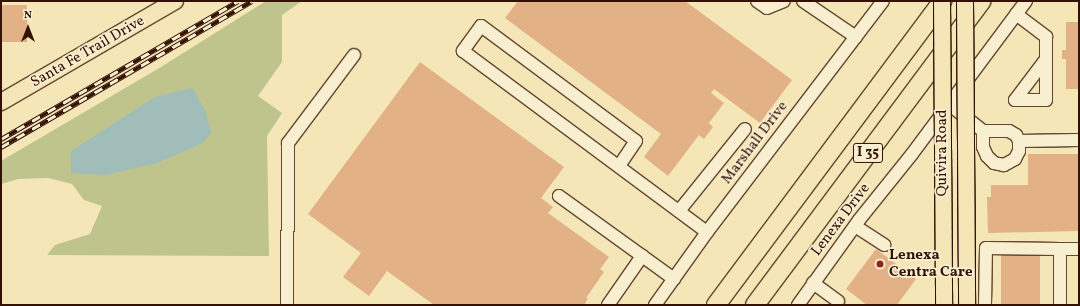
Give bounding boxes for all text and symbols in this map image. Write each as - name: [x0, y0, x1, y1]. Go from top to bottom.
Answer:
- north arrow: [8, 8, 48, 48]
- text: N: [24, 8, 32, 23]
- street label: Santa Fe Trail Drive: [28, 12, 148, 92]
- street label: Marshall Drive: [718, 98, 792, 188]
- street label: Quivira Road: [934, 110, 952, 196]
- road number: I 35: [852, 141, 884, 165]
- street label: Lenexa Drive: [808, 180, 874, 260]
- place label: Lenexa Centra Care: [889, 246, 973, 281]
- marker: Lenexa Centra Care: [874, 258, 886, 270]

